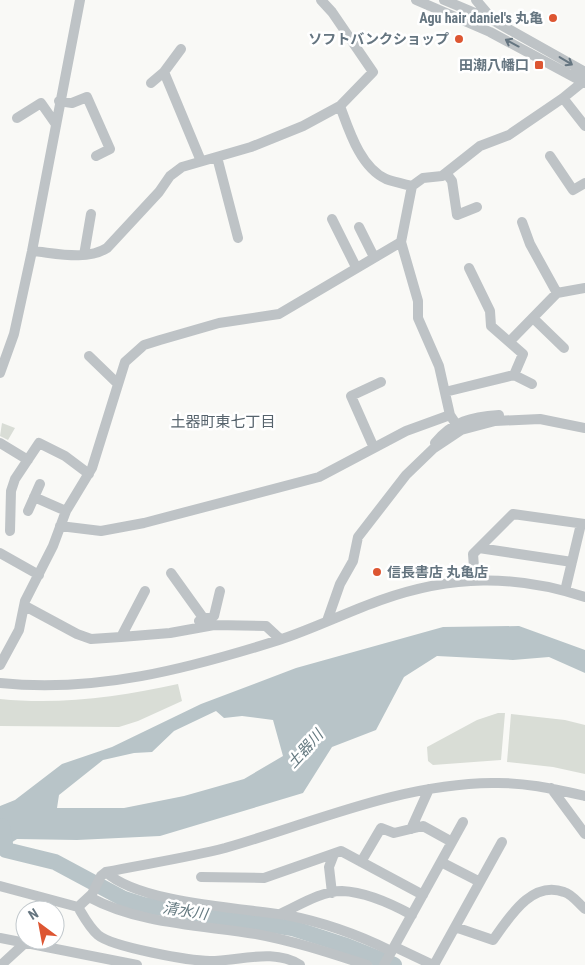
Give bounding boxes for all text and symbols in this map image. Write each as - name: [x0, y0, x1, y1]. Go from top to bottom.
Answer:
- place label: Agu hair daniel's 丸亀: [419, 10, 543, 26]
- marker: Agu hair daniel's 丸亀: [547, 12, 559, 24]
- place label: ソフトバンクショップ: [308, 31, 449, 47]
- marker: ソフトバンクショップ: [453, 33, 465, 45]
- one-way arrow: [504, 38, 519, 48]
- one-way arrow: [559, 55, 573, 66]
- place label: 田潮八幡口: [459, 57, 529, 73]
- marker: 田潮八幡口: [533, 59, 545, 71]
- district label: 土器町東七丁目: [170, 413, 276, 431]
- place label: 信長書店 丸亀店: [387, 564, 488, 580]
- marker: 信長書店 丸亀店: [371, 566, 383, 578]
- water label: 土器川: [283, 725, 328, 772]
- water label: 清水川: [161, 899, 211, 924]
- north arrow: [15, 900, 65, 950]
- text: N: [25, 905, 41, 923]

